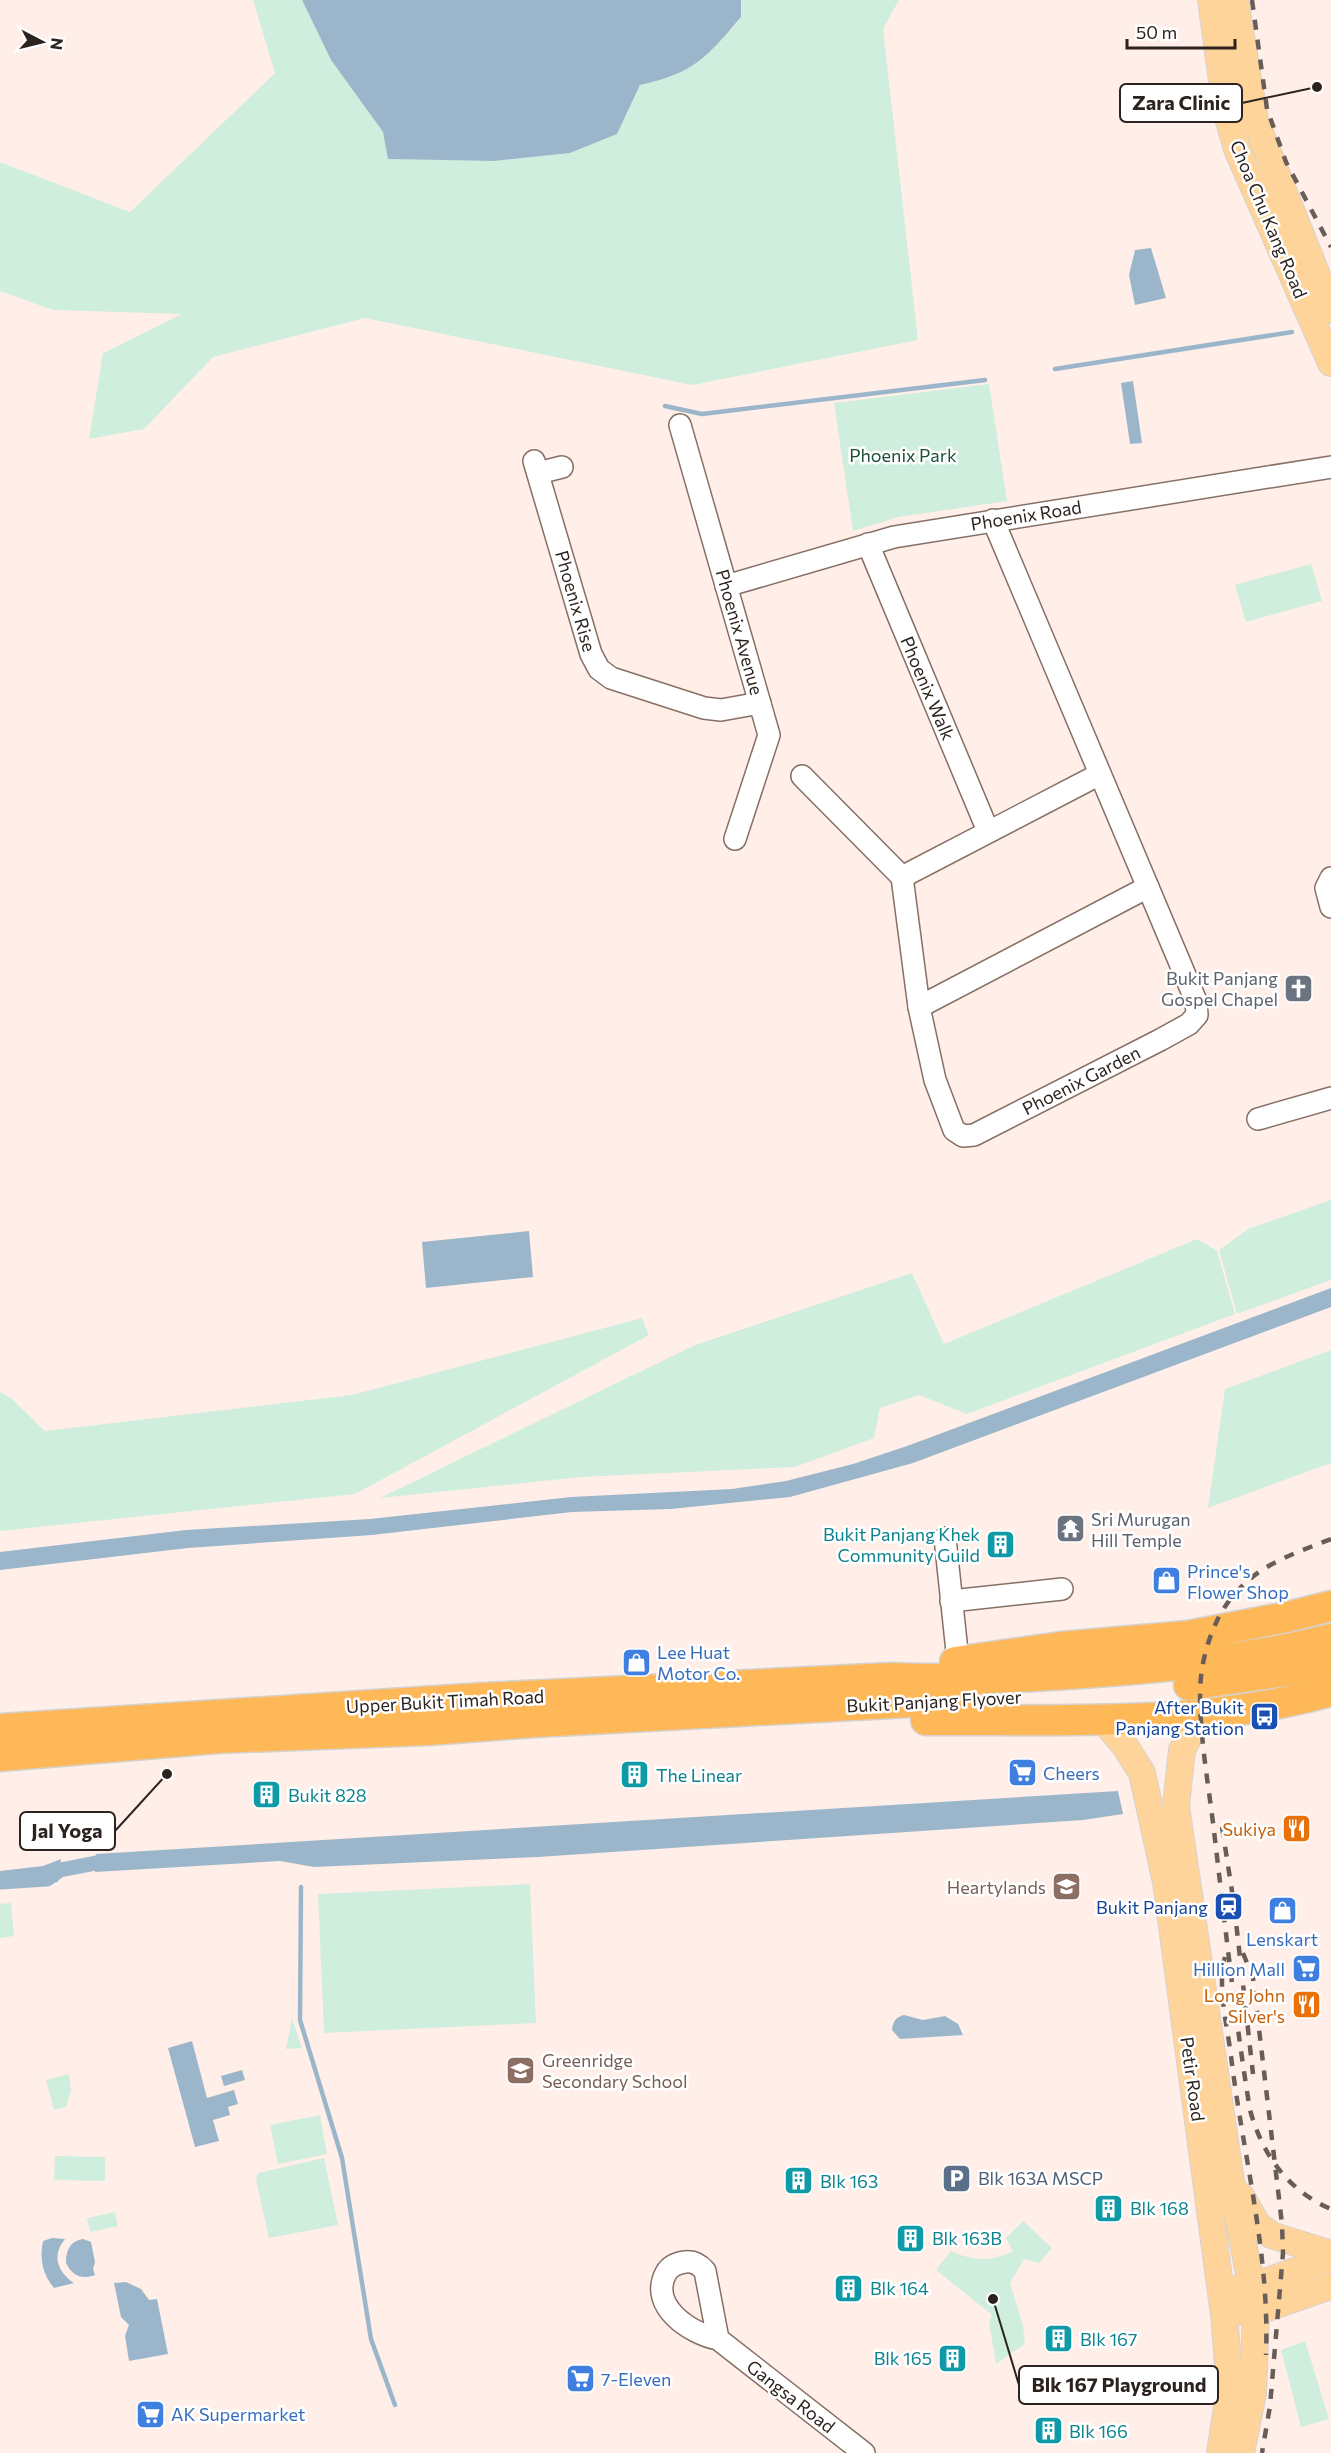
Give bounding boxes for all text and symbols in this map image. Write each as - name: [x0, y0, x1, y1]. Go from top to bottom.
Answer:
- north arrow: [12, 12, 72, 72]
- scale bar: [1127, 12, 1235, 50]
- text: 50 m: [1136, 21, 1177, 43]
- text: N: [47, 37, 68, 51]
- callout: Zara Clinic: [1120, 84, 1242, 122]
- text: Zara Clinic: [1132, 90, 1230, 114]
- street label: Choa Chu Kang Road: [1226, 137, 1312, 301]
- park label: Phoenix Park: [849, 444, 957, 466]
- street label: Phoenix Road: [969, 495, 1083, 535]
- street label: Phoenix Rise: [551, 548, 601, 654]
- street label: Phoenix Avenue: [712, 567, 768, 697]
- street label: Phoenix Walk: [896, 633, 960, 744]
- place label: Bukit Panjang Gospel Chapel: [1161, 967, 1278, 1010]
- church icon: Bukit Panjang Gospel Chapel: [1283, 972, 1315, 1004]
- street label: Phoenix Garden: [1018, 1041, 1144, 1119]
- place label: Sri Murugan Hill Temple: [1091, 1508, 1191, 1551]
- temple icon: Sri Murugan Hill Temple: [1054, 1513, 1086, 1545]
- place label: Bukit Panjang Khek Community Guild: [823, 1523, 980, 1566]
- building icon: Bukit Panjang Khek Community Guild: [985, 1528, 1017, 1560]
- place label: Prince's Flower Shop: [1187, 1560, 1289, 1603]
- shop icon: Prince's Flower Shop: [1150, 1565, 1182, 1597]
- place label: Lee Huat Motor Co.: [657, 1641, 740, 1684]
- shop icon: Lee Huat Motor Co.: [620, 1646, 652, 1678]
- street label: Upper Bukit Timah Road: [345, 1685, 545, 1717]
- street label: Bukit Panjang Flyover: [846, 1685, 1022, 1717]
- place label: After Bukit Panjang Station: [1115, 1696, 1244, 1739]
- bus stop icon: After Bukit Panjang Station: [1249, 1701, 1281, 1733]
- supermarket icon: Cheers: [1006, 1757, 1038, 1789]
- building icon: The Linear: [619, 1759, 651, 1791]
- place label: Cheers: [1043, 1762, 1100, 1784]
- place label: The Linear: [656, 1764, 742, 1786]
- building icon: Bukit 828: [251, 1779, 283, 1811]
- place label: Bukit 828: [288, 1784, 367, 1806]
- callout: Jal Yoga: [20, 1812, 115, 1850]
- restaurant icon: Sukiya: [1281, 1813, 1313, 1845]
- text: Jal Yoga: [31, 1818, 103, 1842]
- place label: Sukiya: [1222, 1818, 1276, 1840]
- school or university icon: Heartylands: [1051, 1871, 1083, 1903]
- place label: Heartylands: [947, 1876, 1046, 1898]
- station icon: Bukit Panjang: [1213, 1891, 1245, 1923]
- shop icon: Lenskart: [1266, 1894, 1298, 1926]
- place label: Bukit Panjang: [1096, 1896, 1208, 1918]
- place label: Lenskart: [1246, 1928, 1318, 1950]
- supermarket icon: Hillion Mall: [1290, 1953, 1322, 1985]
- place label: Hillion Mall: [1193, 1958, 1285, 1980]
- place label: Long John Silver's: [1204, 1984, 1285, 2027]
- restaurant icon: Long John Silver's: [1290, 1989, 1322, 2021]
- street label: Petir Road: [1176, 2035, 1210, 2123]
- place label: Greenridge Secondary School: [542, 2049, 688, 2092]
- school or university icon: Greenridge Secondary School: [505, 2054, 537, 2086]
- parking icon: Blk 163A MSCP: [941, 2162, 973, 2194]
- building icon: Blk 163: [783, 2165, 815, 2197]
- place label: Blk 163A MSCP: [978, 2167, 1103, 2189]
- place label: Blk 163: [820, 2170, 878, 2192]
- building icon: Blk 168: [1093, 2192, 1125, 2224]
- place label: Blk 168: [1130, 2197, 1189, 2219]
- building icon: Blk 163B: [895, 2222, 927, 2254]
- place label: Blk 163B: [932, 2227, 1002, 2249]
- building icon: Blk 164: [833, 2272, 865, 2304]
- place label: Blk 164: [870, 2277, 929, 2299]
- building icon: Blk 167: [1043, 2323, 1075, 2355]
- place label: Blk 167: [1080, 2328, 1137, 2350]
- building icon: Blk 165: [937, 2342, 969, 2374]
- place label: Blk 165: [874, 2347, 932, 2369]
- street label: Gangsa Road: [743, 2355, 839, 2437]
- supermarket icon: 7-Eleven: [564, 2363, 596, 2395]
- callout: Blk 167 Playground: [1019, 2366, 1218, 2404]
- place label: 7-Eleven: [601, 2368, 671, 2390]
- text: Blk 167 Playground: [1032, 2372, 1206, 2396]
- supermarket icon: AK Supermarket: [134, 2398, 166, 2430]
- place label: AK Supermarket: [171, 2403, 305, 2425]
- building icon: Blk 166: [1032, 2415, 1064, 2447]
- place label: Blk 166: [1069, 2420, 1128, 2442]

